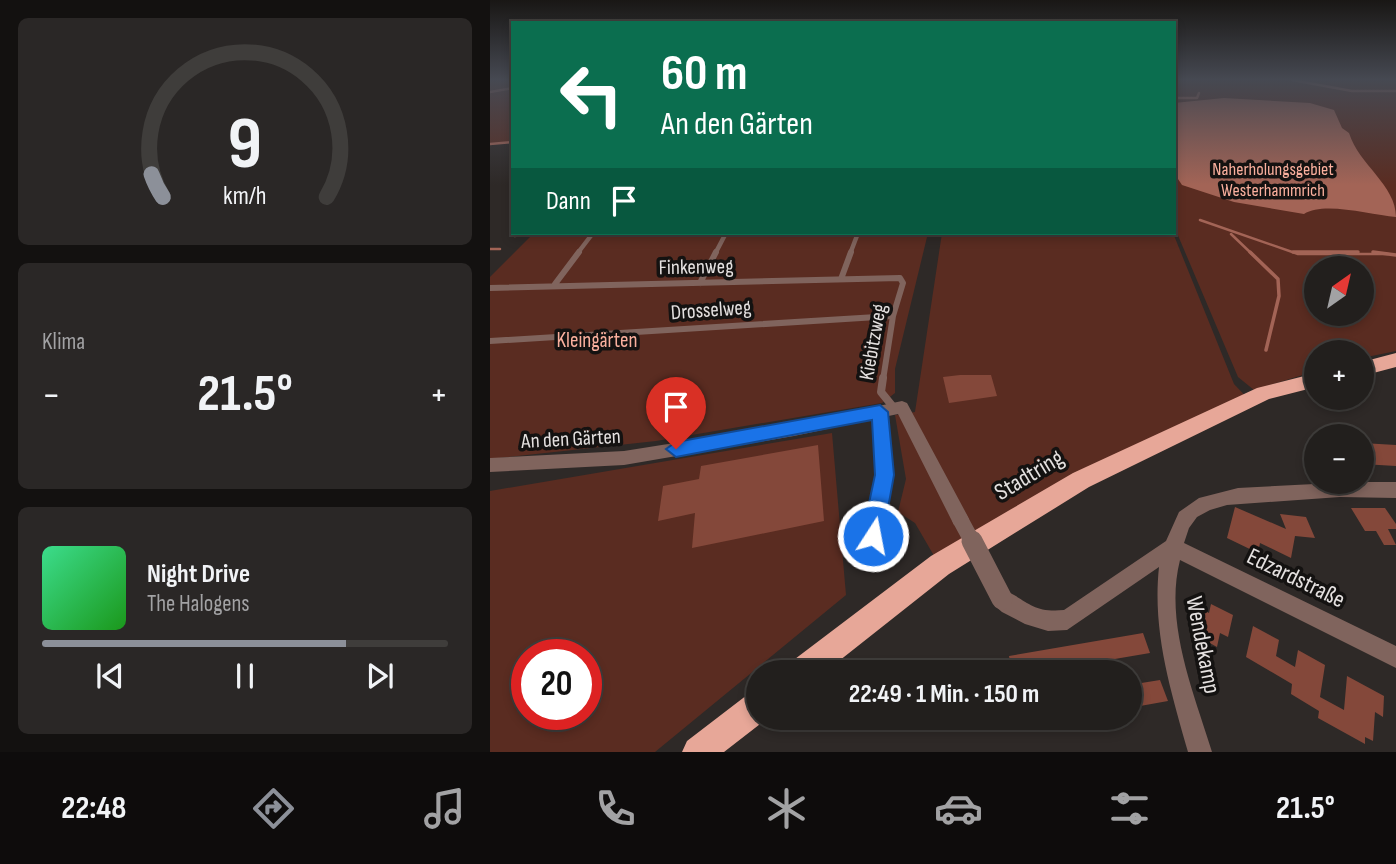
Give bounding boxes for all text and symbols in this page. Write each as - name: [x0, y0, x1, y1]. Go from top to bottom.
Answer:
- text: 60 m: [661, 45, 748, 104]
- icon: left: [546, 49, 637, 140]
- text: 9: [228, 102, 262, 190]
- text: An den Gärten: [661, 105, 813, 144]
- park label: Naherholungsgebiet Westerhammrich: [1212, 159, 1334, 201]
- text: km/h: [223, 181, 267, 212]
- icon: arrive: [605, 182, 643, 220]
- text: Dann: [546, 186, 591, 217]
- street label: Finkenweg: [658, 254, 734, 280]
- north arrow: [1304, 256, 1374, 326]
- map controls: [1304, 256, 1374, 494]
- street label: Drosselweg: [670, 295, 752, 325]
- street label: Kiebitzweg: [854, 302, 892, 382]
- text: Klima: [42, 328, 85, 356]
- park label: Kleingärten: [557, 328, 637, 353]
- button: +: [1304, 340, 1374, 410]
- text: 21.5°: [197, 363, 293, 426]
- text: −: [42, 373, 61, 418]
- text: +: [429, 373, 448, 418]
- pin: [646, 377, 706, 449]
- icon: arrive: [657, 388, 695, 426]
- street label: An den Gärten: [520, 424, 621, 454]
- button: −: [1304, 424, 1374, 494]
- street label: Stadtring: [989, 443, 1069, 507]
- position arrow: [836, 499, 910, 573]
- street label: Edzardstraße: [1242, 542, 1350, 614]
- text: Night Drive: [147, 559, 250, 590]
- text: The Halogens: [147, 590, 250, 618]
- street label: Wendekamp: [1179, 594, 1227, 696]
- speed limit sign: 20: [511, 639, 602, 730]
- icon: previous: [91, 657, 129, 695]
- icon: pause: [226, 657, 264, 695]
- icon: next: [361, 657, 399, 695]
- text: 22:49 · 1 Min. · 150 m: [849, 679, 1039, 710]
- icon: directions: [249, 784, 298, 833]
- icon: music: [420, 784, 469, 833]
- icon: phone: [591, 784, 640, 833]
- icon: climate: [762, 784, 811, 833]
- icon: car: [934, 784, 983, 833]
- icon: filters: [1105, 784, 1154, 833]
- text: 22:48: [61, 789, 126, 828]
- text: 21.5°: [1276, 789, 1335, 828]

